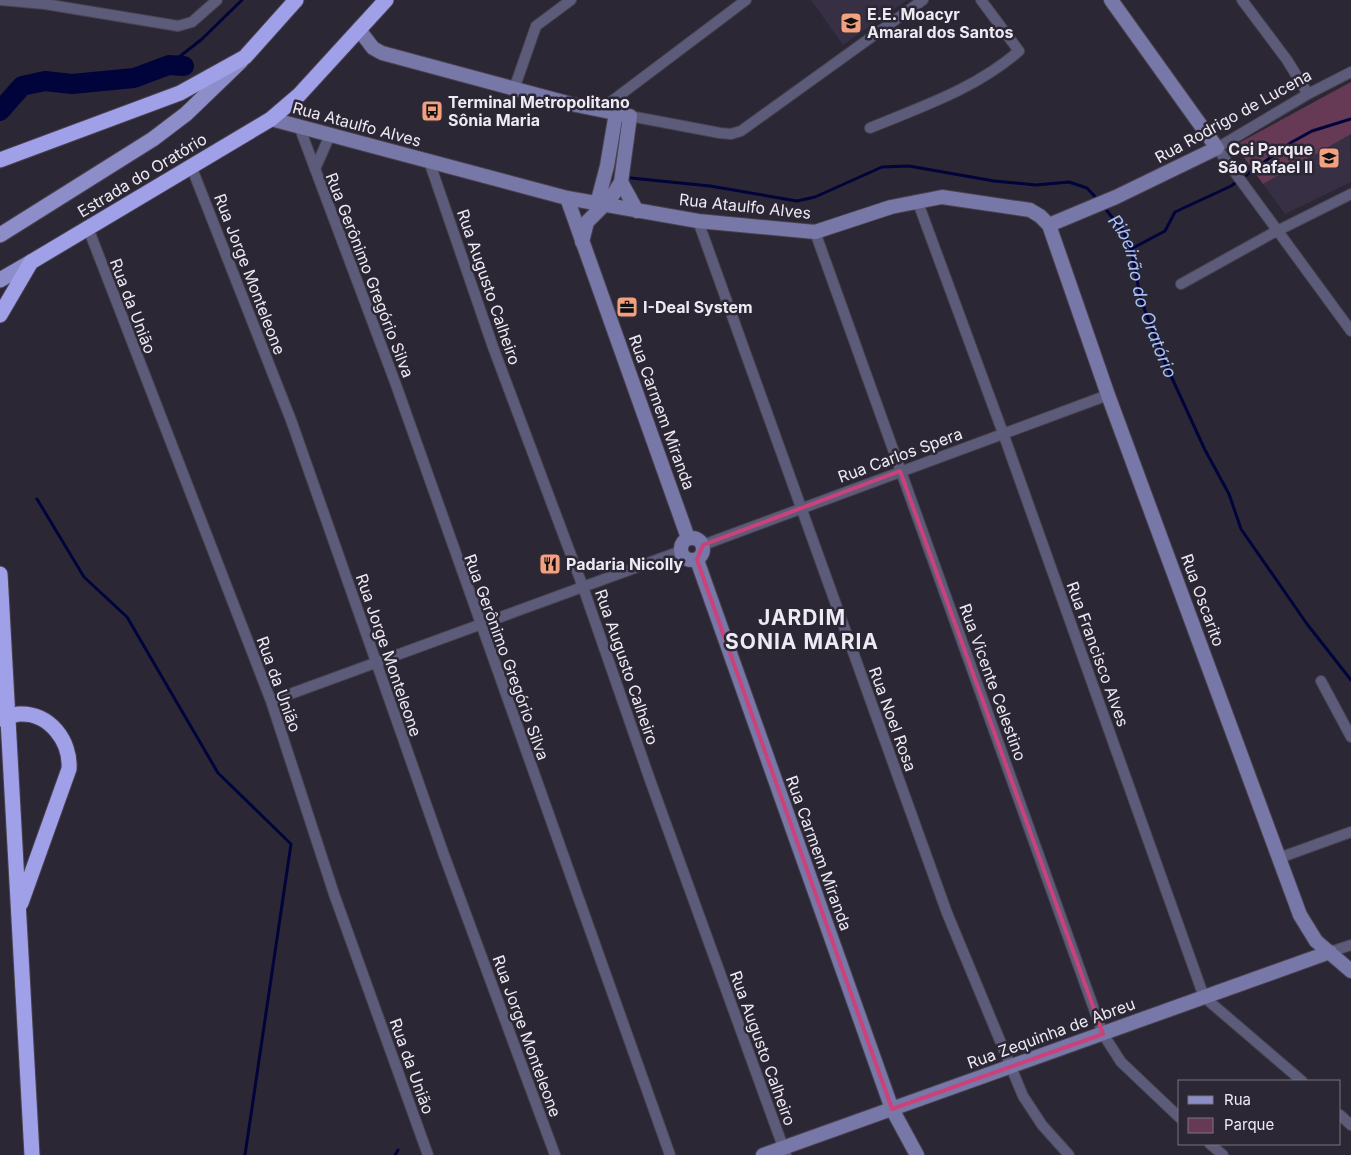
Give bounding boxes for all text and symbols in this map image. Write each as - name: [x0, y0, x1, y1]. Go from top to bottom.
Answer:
- place label: E.E. Moacyr Amaral dos Santos: [867, 4, 1013, 42]
- school or university icon: E.E. Moacyr Amaral dos Santos: [839, 11, 863, 35]
- street label: Rua Rodrigo de Lucena: [1151, 65, 1315, 167]
- place label: Terminal Metropolitano Sônia Maria: [448, 92, 630, 130]
- street label: Rua Ataulfo Alves: [290, 97, 424, 151]
- bus stop icon: Terminal Metropolitano Sônia Maria: [420, 99, 444, 123]
- street label: Estrada do Oratório: [74, 129, 210, 221]
- place label: Cei Parque São Rafael II: [1218, 139, 1313, 177]
- school or university icon: Cei Parque São Rafael II: [1317, 146, 1341, 170]
- street label: Rua Gerônimo Gregório Silva: [322, 170, 418, 380]
- street label: Rua Ataulfo Alves: [678, 189, 812, 223]
- street label: Rua Jorge Monteleone: [210, 191, 290, 357]
- street label: Rua Augusto Calheiro: [453, 207, 525, 367]
- water label: Ribeirão do Oratório: [1104, 210, 1182, 381]
- street label: Rua da União: [106, 256, 160, 356]
- office icon: I-Deal System: [615, 295, 639, 319]
- place label: I-Deal System: [643, 297, 753, 317]
- street label: Rua Carmem Miranda: [625, 332, 699, 492]
- street label: Rua Carlos Spera: [835, 423, 965, 487]
- street label: Rua Gerônimo Gregório Silva: [460, 551, 554, 763]
- street label: Rua Oscarito: [1177, 551, 1229, 649]
- restaurant icon: Padaria Nicolly: [538, 552, 562, 576]
- place label: Padaria Nicolly: [566, 554, 683, 574]
- street label: Rua Jorge Monteleone: [352, 571, 426, 739]
- street label: Rua Francisco Alves: [1062, 579, 1134, 729]
- street label: Rua Augusto Calheiro: [591, 587, 663, 747]
- street label: Rua Vicente Celestino: [955, 601, 1031, 763]
- district label: JARDIM SONIA MARIA: [725, 605, 879, 654]
- street label: Rua da União: [252, 633, 306, 735]
- street label: Rua Noel Rosa: [865, 664, 921, 774]
- street label: Rua Carmem Miranda: [782, 773, 856, 933]
- street label: Rua Jorge Monteleone: [488, 952, 566, 1120]
- street label: Rua Augusto Calheiro: [726, 968, 800, 1128]
- street label: Rua Zequinha de Abreu: [964, 993, 1138, 1073]
- street label: Rua da União: [385, 1015, 439, 1117]
- legend: [1178, 1080, 1341, 1145]
- text: Rua: [1224, 1090, 1251, 1109]
- text: Parque: [1224, 1115, 1274, 1134]

